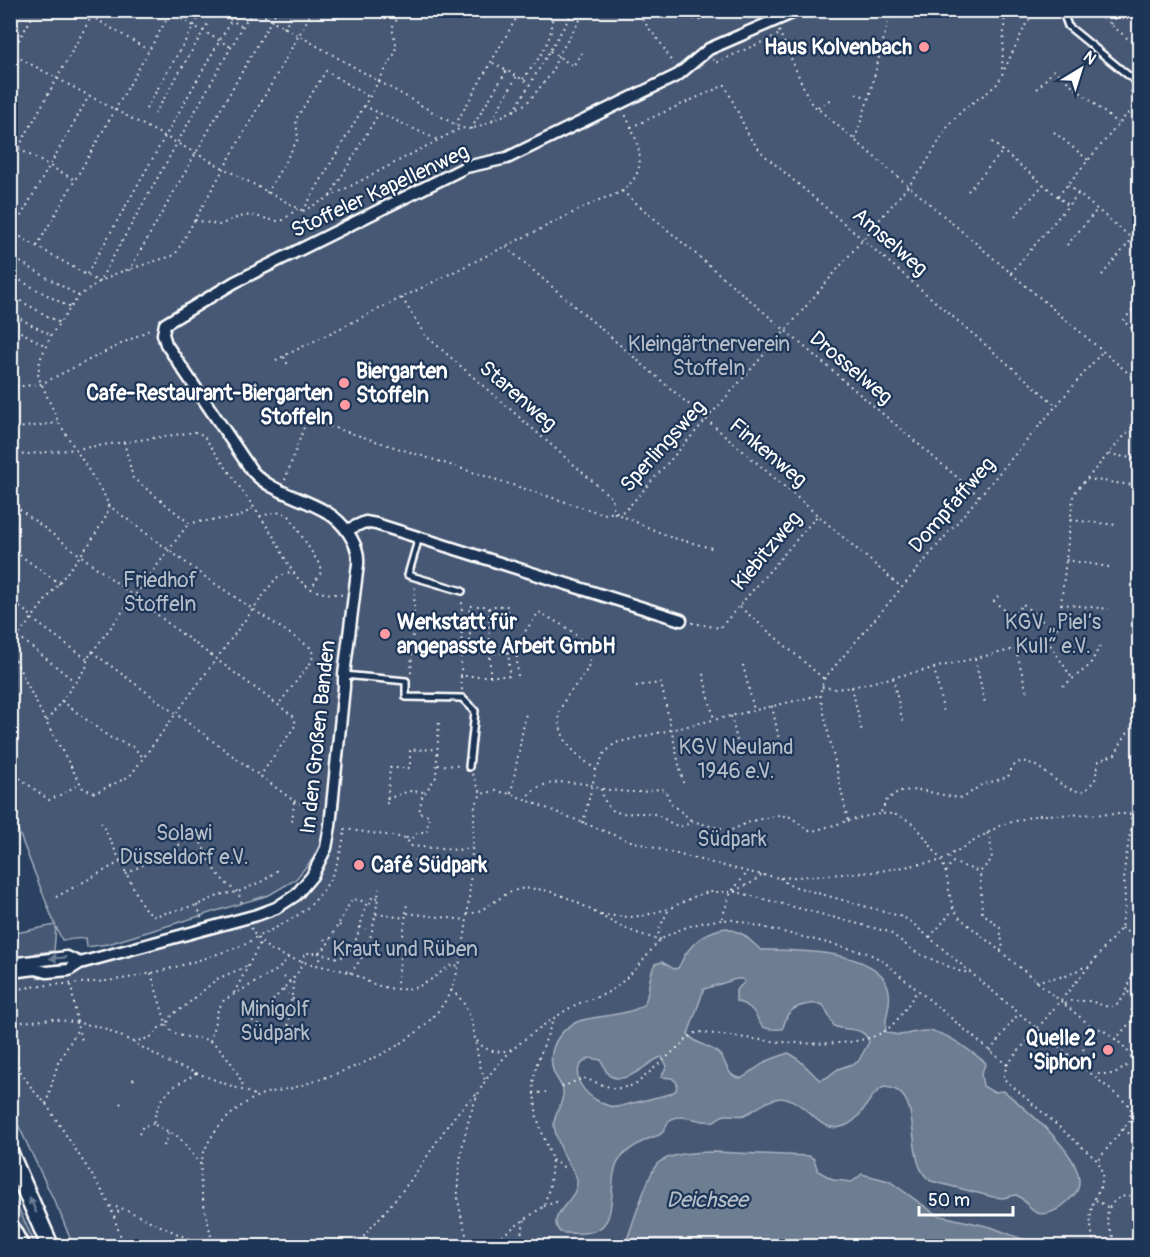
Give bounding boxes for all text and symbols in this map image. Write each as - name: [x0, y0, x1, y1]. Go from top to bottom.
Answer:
- place label: Haus Kolvenbach: [764, 34, 912, 61]
- north arrow: [1051, 39, 1111, 99]
- marker: Haus Kolvenbach: [917, 40, 931, 54]
- text: N: [1079, 47, 1100, 69]
- street label: Stoffeler Kapellenweg: [287, 138, 473, 244]
- street label: Amselweg: [847, 202, 933, 282]
- street label: Drosselweg: [804, 325, 898, 411]
- park label: Kleingärtnerverein Stoffeln: [628, 331, 790, 382]
- street label: Starenweg: [473, 355, 563, 437]
- place label: Biergarten Stoffeln: [356, 358, 448, 409]
- marker: Biergarten Stoffeln: [337, 376, 351, 390]
- place label: Cafe-Restaurant-Biergarten Stoffeln: [86, 380, 333, 431]
- street label: Sperlingsweg: [614, 394, 712, 498]
- marker: Cafe-Restaurant-Biergarten Stoffeln: [338, 398, 352, 412]
- street label: Finkenweg: [723, 413, 813, 493]
- street label: Dompfaffweg: [903, 451, 1001, 559]
- street label: Kiebitzweg: [726, 506, 808, 596]
- park label: Friedhof Stoffeln: [123, 567, 198, 618]
- place label: Werkstatt für angepasste Arbeit GmbH: [397, 609, 615, 660]
- park label: KGV „Piel’s Kull“ e.V.: [1005, 609, 1102, 660]
- marker: Werkstatt für angepasste Arbeit GmbH: [378, 627, 392, 641]
- street label: In den Großen Banden: [294, 639, 342, 835]
- park label: KGV Neuland 1946 e.V.: [678, 734, 794, 785]
- park label: Solawi Düsseldorf e.V.: [119, 820, 249, 871]
- park label: Südpark: [697, 826, 767, 853]
- place label: Café Südpark: [371, 852, 488, 879]
- marker: Café Südpark: [352, 858, 366, 872]
- park label: Kraut und Rüben: [332, 936, 478, 963]
- one-way arrow: [48, 953, 67, 963]
- park label: Minigolf Südpark: [240, 996, 310, 1047]
- place label: Quelle 2 'Siphon': [1026, 1025, 1096, 1076]
- marker: Quelle 2 'Siphon': [1101, 1043, 1115, 1057]
- scale bar: [919, 1179, 1014, 1217]
- water label: Deichsee: [666, 1186, 750, 1214]
- text: 50 m: [928, 1189, 970, 1212]
- one-way arrow: [28, 1196, 38, 1214]

